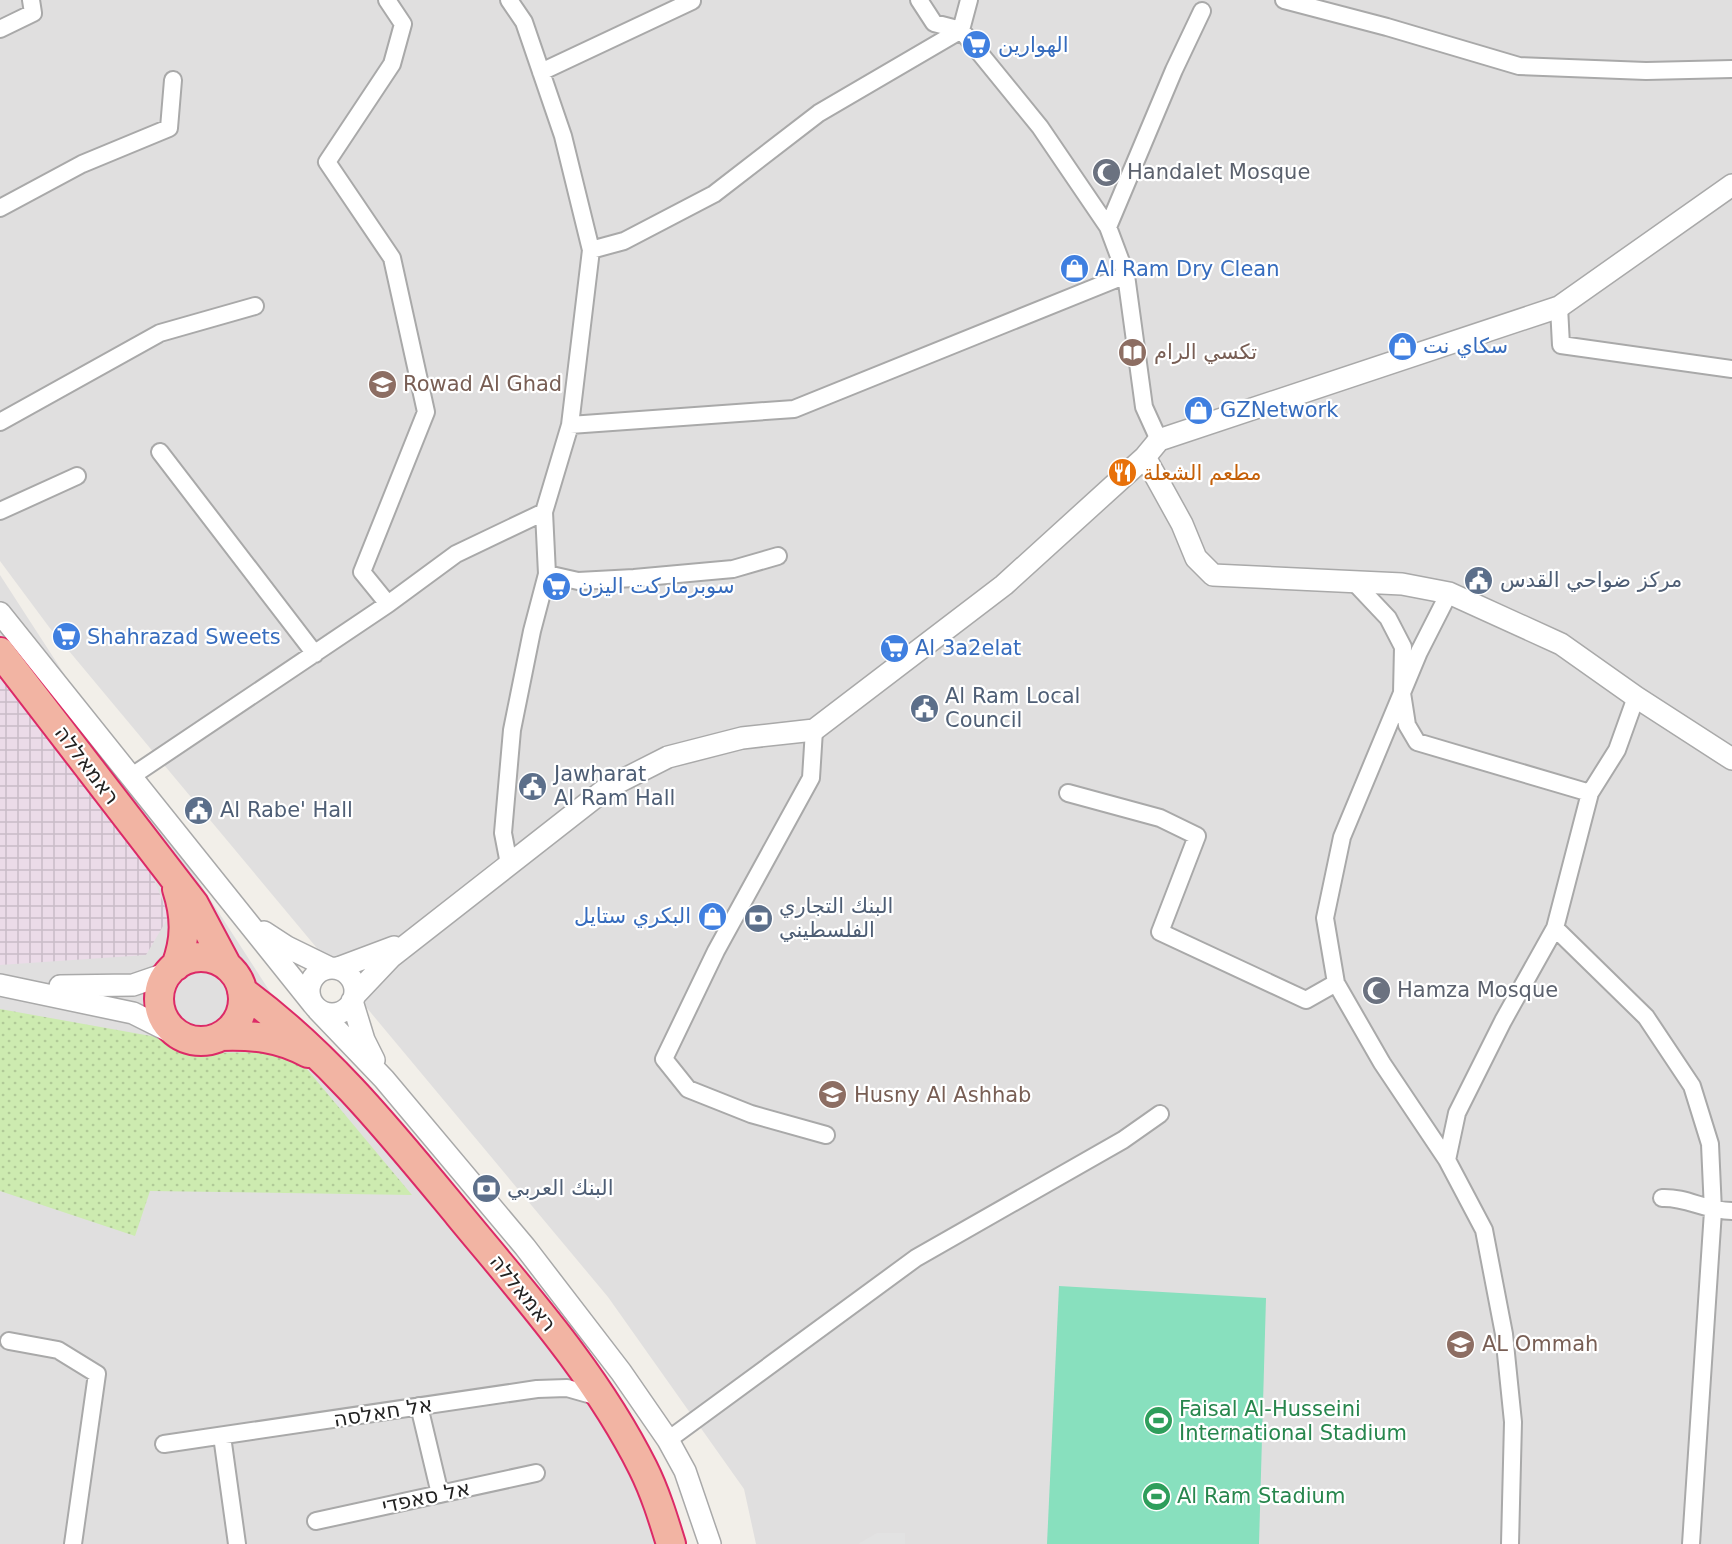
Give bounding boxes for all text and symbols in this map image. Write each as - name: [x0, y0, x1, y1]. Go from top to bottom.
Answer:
- supermarket icon: الهوارين: [961, 29, 993, 61]
- place label: الهوارين: [998, 33, 1069, 57]
- mosque icon: Handalet Mosque: [1090, 156, 1122, 188]
- place label: Handalet Mosque: [1127, 160, 1310, 184]
- shop icon: Al Ram Dry Clean: [1058, 253, 1090, 285]
- place label: Al Ram Dry Clean: [1095, 257, 1280, 281]
- shop icon: سكاي نت: [1386, 330, 1418, 362]
- place label: سكاي نت: [1423, 334, 1508, 358]
- library icon: تكسي الرام: [1117, 336, 1149, 368]
- place label: تكسي الرام: [1154, 340, 1257, 364]
- school or university icon: Rowad Al Ghad: [366, 368, 398, 400]
- place label: Rowad Al Ghad: [403, 372, 562, 396]
- shop icon: GZNetwork: [1183, 394, 1215, 426]
- place label: GZNetwork: [1220, 398, 1339, 422]
- restaurant icon: مطعم الشعلة: [1106, 457, 1138, 489]
- place label: مطعم الشعلة: [1143, 461, 1262, 486]
- public building icon: مركز ضواحي القدس: [1463, 564, 1495, 596]
- place label: مركز ضواحي القدس: [1500, 568, 1682, 592]
- supermarket icon: سوبرماركت اليزن: [541, 570, 573, 602]
- place label: سوبرماركت اليزن: [578, 574, 735, 598]
- supermarket icon: Shahrazad Sweets: [50, 621, 82, 653]
- place label: Shahrazad Sweets: [87, 625, 281, 649]
- supermarket icon: Al 3a2elat: [878, 632, 910, 664]
- place label: Al 3a2elat: [915, 636, 1021, 660]
- place label: Al Ram Local Council: [945, 684, 1080, 732]
- public building icon: Al Ram Local Council: [908, 692, 940, 724]
- street label: ראמאללה: [50, 721, 124, 809]
- place label: Jawharat Al Ram Hall: [552, 762, 675, 810]
- public building icon: Jawharat Al Ram Hall: [517, 770, 549, 802]
- public building icon: Al Rabe' Hall: [183, 794, 215, 826]
- place label: Al Rabe' Hall: [220, 798, 353, 822]
- place label: البنك التجاري الفلسطيني: [779, 894, 893, 942]
- shop icon: البكري ستايل: [696, 900, 728, 932]
- bank icon: البنك التجاري الفلسطيني: [742, 902, 774, 934]
- place label: البكري ستايل: [574, 904, 691, 928]
- mosque icon: Hamza Mosque: [1360, 974, 1392, 1006]
- place label: Hamza Mosque: [1397, 978, 1558, 1002]
- school or university icon: Husny Al Ashhab: [817, 1079, 849, 1111]
- place label: Husny Al Ashhab: [854, 1083, 1031, 1107]
- bank icon: البنك العربي: [470, 1172, 502, 1204]
- place label: البنك العربي: [507, 1176, 614, 1200]
- street label: ראמאללה: [485, 1250, 561, 1336]
- school or university icon: AL Ommah: [1445, 1328, 1477, 1360]
- place label: AL Ommah: [1482, 1332, 1598, 1356]
- street label: אל חאלסה: [332, 1392, 434, 1432]
- place label: Faisal Al-Husseini International Stadium: [1179, 1397, 1407, 1445]
- sports icon: Faisal Al-Husseini International Stadium: [1142, 1405, 1174, 1437]
- street label: אל סאפדי: [380, 1476, 472, 1518]
- sports icon: Al Ram Stadium: [1140, 1480, 1172, 1512]
- place label: Al Ram Stadium: [1177, 1484, 1345, 1508]

